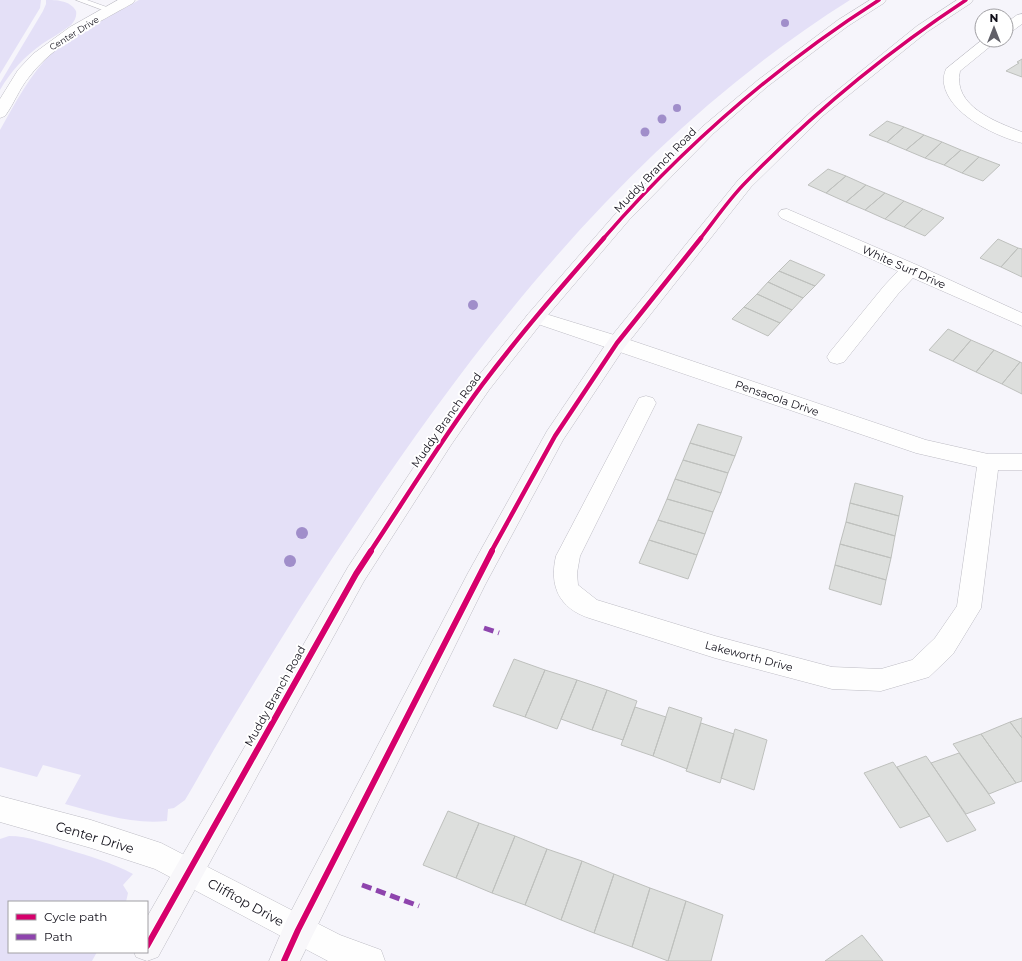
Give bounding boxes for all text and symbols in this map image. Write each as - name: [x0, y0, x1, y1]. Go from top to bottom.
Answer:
- north arrow: [974, 8, 1014, 48]
- text: N: [990, 11, 998, 25]
- street label: Center Drive: [47, 13, 101, 53]
- street label: Muddy Branch Road: [611, 125, 699, 215]
- street label: White Surf Drive: [860, 242, 948, 292]
- street label: Muddy Branch Road: [408, 370, 484, 470]
- street label: Pensacola Drive: [733, 377, 821, 419]
- street label: Lakeworth Drive: [704, 638, 795, 675]
- street label: Muddy Branch Road: [241, 643, 309, 749]
- street label: Center Drive: [54, 817, 136, 857]
- street label: Clifftop Drive: [205, 875, 287, 930]
- legend: [8, 901, 148, 953]
- text: Cycle path: [44, 909, 107, 924]
- text: Path: [44, 929, 73, 944]

